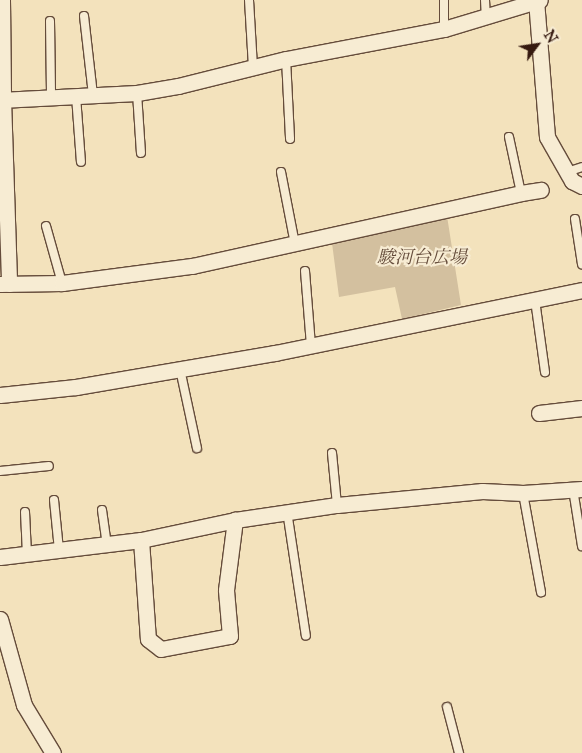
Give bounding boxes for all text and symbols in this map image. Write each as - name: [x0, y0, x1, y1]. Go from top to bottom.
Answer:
- north arrow: [512, 20, 562, 70]
- text: N: [540, 28, 561, 46]
- park label: 駿河台広場: [377, 246, 467, 268]

